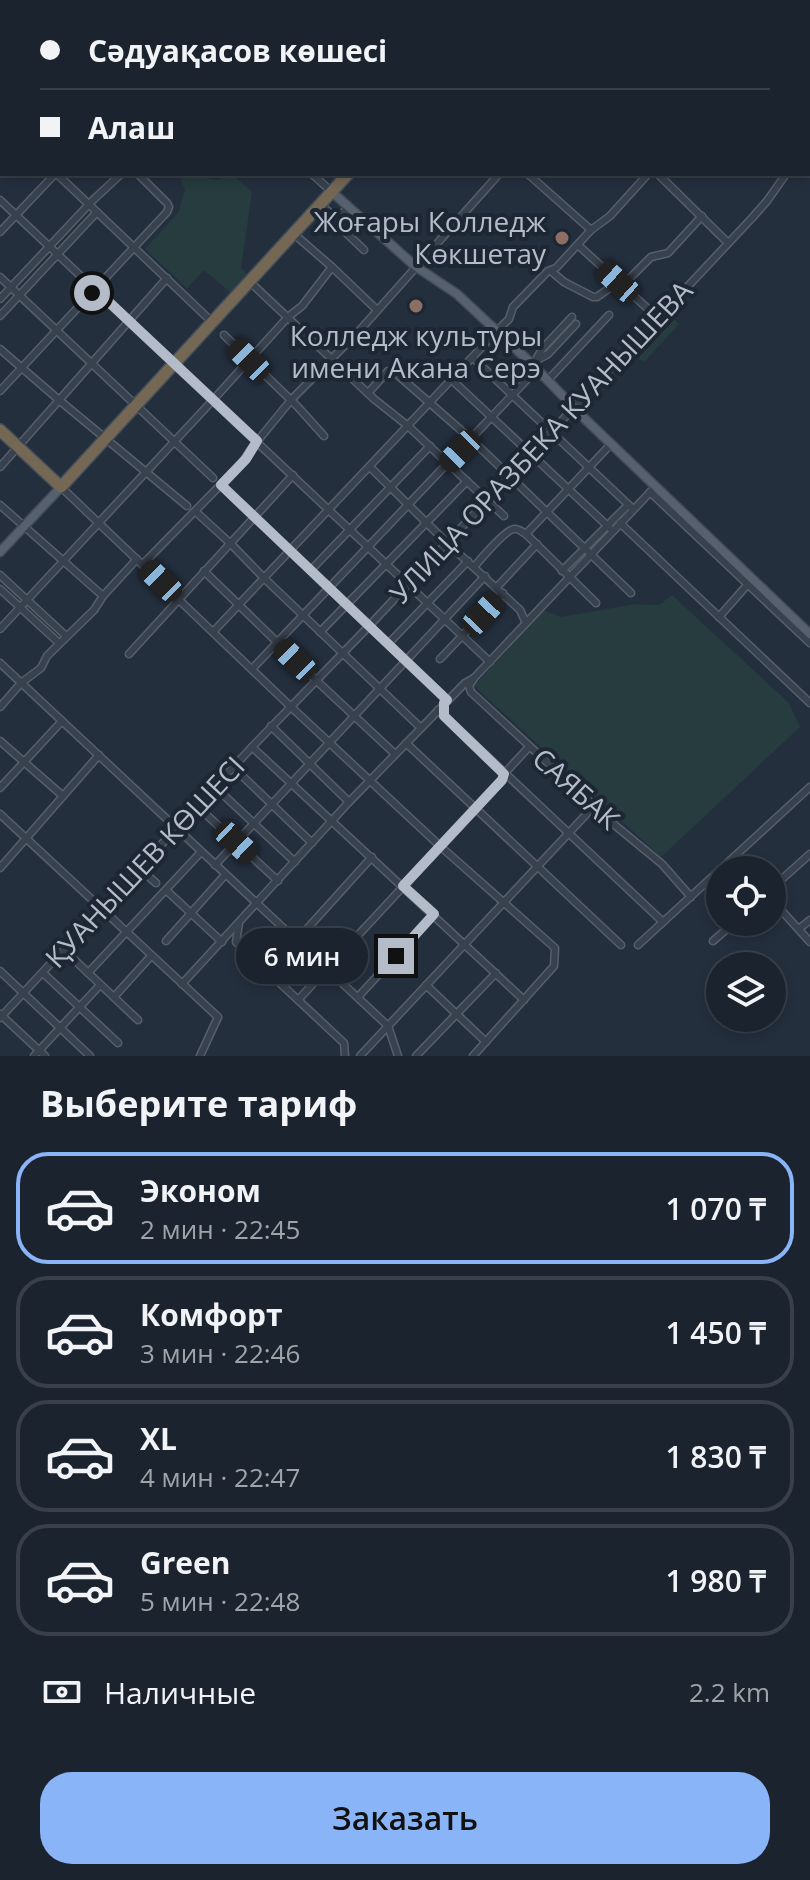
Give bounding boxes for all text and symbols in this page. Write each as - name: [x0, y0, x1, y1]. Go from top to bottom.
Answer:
- text: Сәдуақасов көшесі: [88, 30, 387, 71]
- text: Алаш: [88, 107, 175, 148]
- place label: Жоғары Колледж Көкшетау: [314, 202, 547, 272]
- marker: Жоғары Колледж Көкшетау: [553, 229, 571, 247]
- car: [592, 257, 644, 307]
- street label: УЛИЦА ОРАЗБЕКА КУАНЫШЕВА: [380, 272, 700, 611]
- route start: [74, 275, 110, 311]
- marker: Колледж культуры имени Акана Серэ: [407, 297, 425, 315]
- place label: Колледж культуры имени Акана Серэ: [290, 316, 542, 386]
- car: [224, 335, 274, 385]
- car: [435, 425, 485, 477]
- car: [135, 556, 187, 606]
- car: [458, 588, 508, 640]
- car: [269, 635, 321, 685]
- street label: САЯБАК: [525, 739, 629, 838]
- street label: ҚУАНЫШЕВ КӨШЕСІ: [36, 747, 252, 975]
- car: [210, 817, 262, 867]
- map controls: [706, 856, 786, 1032]
- button: locate: [706, 856, 786, 936]
- callout: 6 мин: [236, 928, 368, 984]
- text: 6 мин: [264, 938, 340, 974]
- route end: [378, 938, 414, 974]
- button: layers: [706, 952, 786, 1032]
- text: Выберите тариф: [40, 1079, 357, 1128]
- text: Эконом: [140, 1170, 261, 1211]
- icon: car: [44, 1172, 116, 1244]
- text: 1 070 ₸: [665, 1188, 766, 1229]
- text: 2 мин · 22:45: [140, 1211, 300, 1247]
- text: Комфорт: [140, 1294, 283, 1335]
- icon: car: [44, 1296, 116, 1368]
- text: 1 450 ₸: [665, 1312, 766, 1353]
- text: 3 мин · 22:46: [140, 1335, 300, 1371]
- text: XL: [140, 1418, 177, 1459]
- icon: car: [44, 1420, 116, 1492]
- text: 1 830 ₸: [665, 1436, 766, 1477]
- text: 4 мин · 22:47: [140, 1459, 300, 1495]
- text: Green: [140, 1542, 231, 1583]
- icon: car: [44, 1544, 116, 1616]
- text: 1 980 ₸: [665, 1560, 766, 1601]
- text: 5 мин · 22:48: [140, 1583, 300, 1619]
- icon: cash: [40, 1670, 84, 1714]
- text: Наличные: [104, 1672, 256, 1713]
- text: 2.2 km: [689, 1674, 770, 1710]
- button: Заказать: [40, 1772, 770, 1864]

